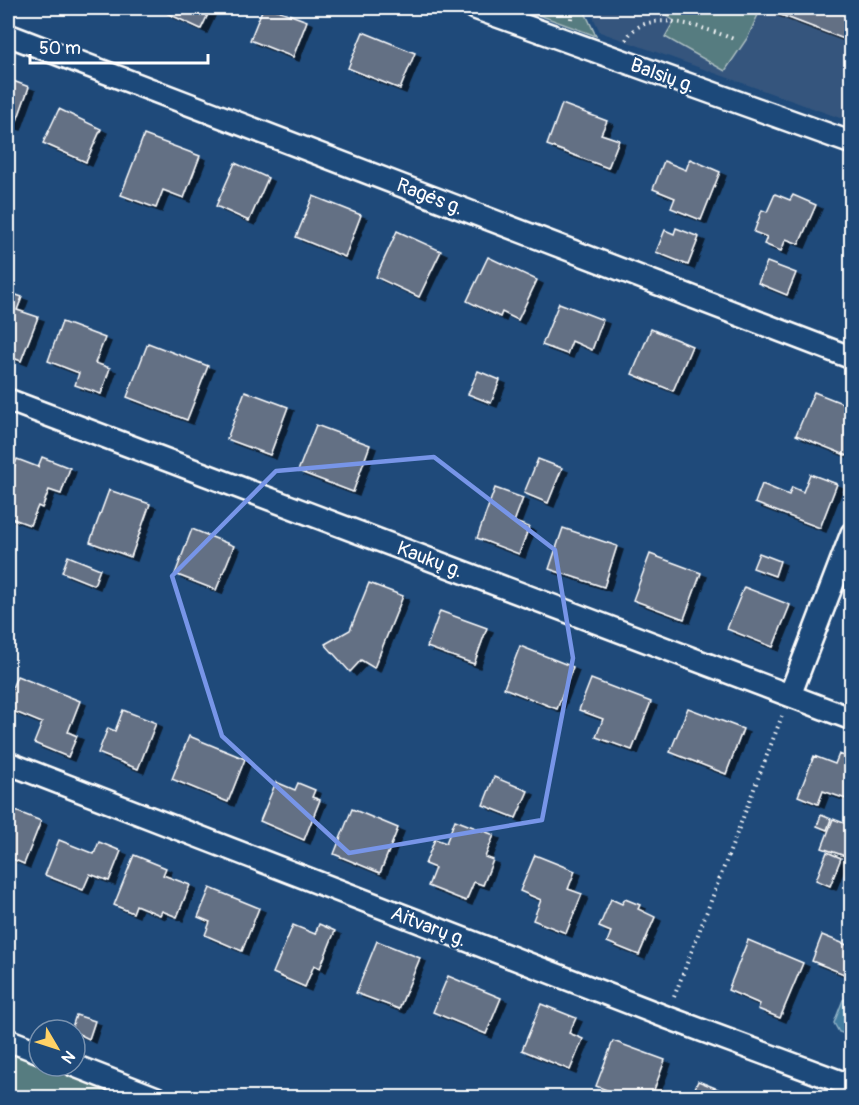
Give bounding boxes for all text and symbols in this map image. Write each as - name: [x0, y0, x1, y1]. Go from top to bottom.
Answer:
- scale bar: [30, 27, 208, 65]
- text: 50 m: [39, 37, 81, 60]
- street label: Balsių g.: [627, 52, 699, 99]
- street label: Ragės g.: [393, 172, 467, 221]
- street label: Kaukų g.: [393, 536, 466, 583]
- street label: Aitvarų g.: [387, 901, 470, 952]
- north arrow: [27, 1018, 87, 1078]
- text: N: [57, 1046, 79, 1067]

